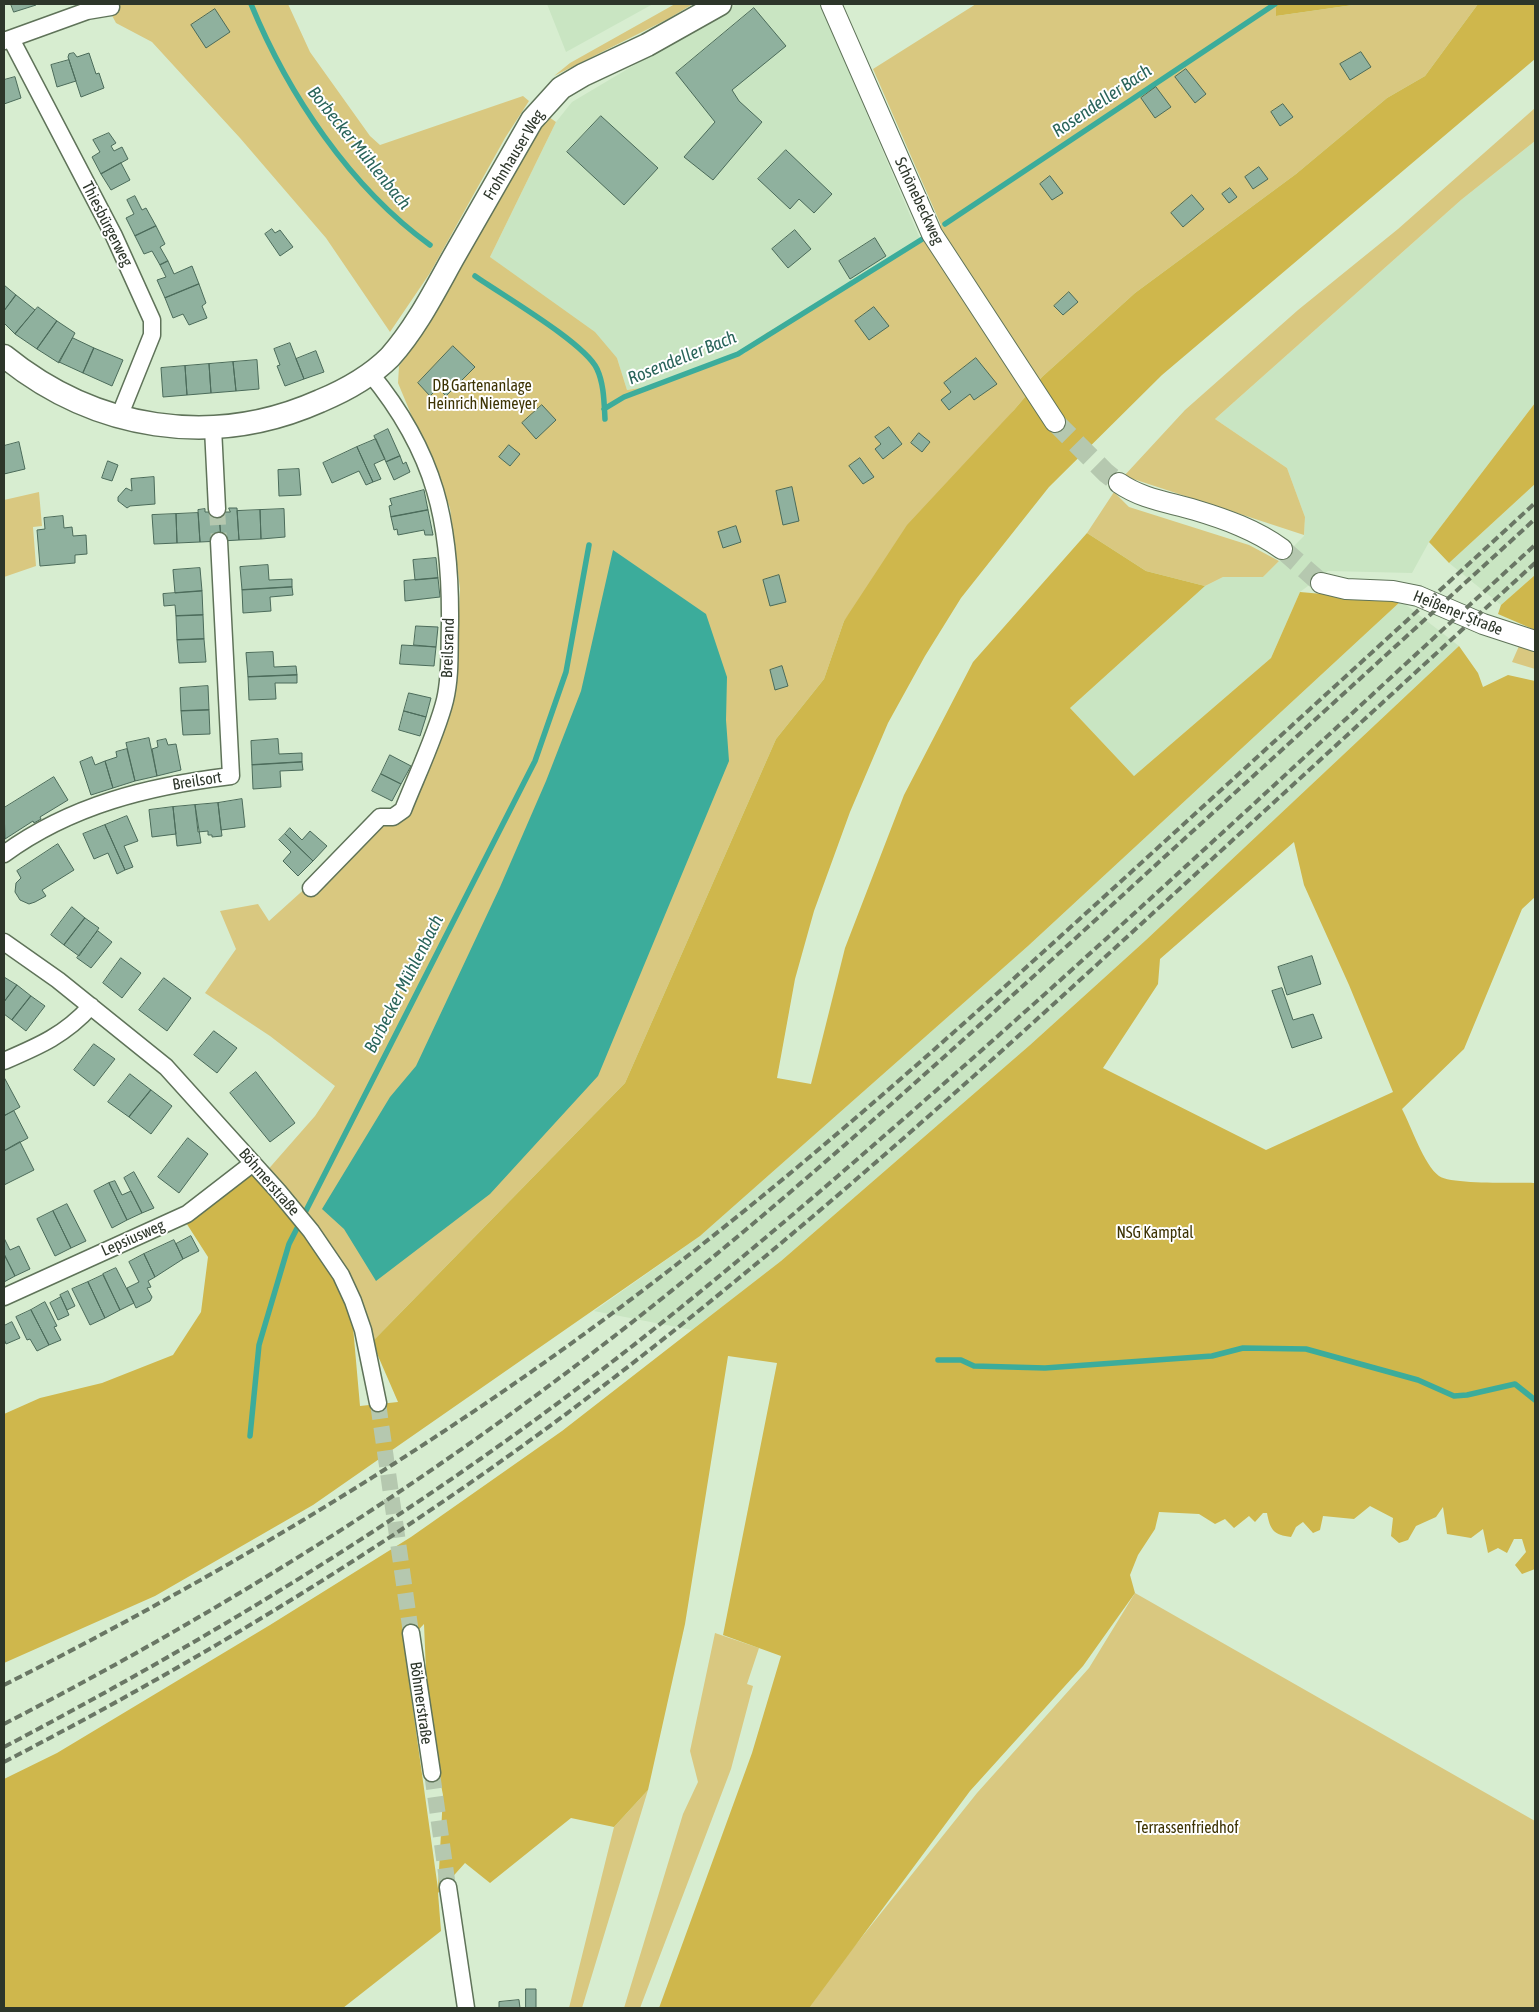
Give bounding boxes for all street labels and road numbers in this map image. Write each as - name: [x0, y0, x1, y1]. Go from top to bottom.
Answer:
- street label: Frohnhauser Weg: [480, 106, 548, 204]
- street label: Schönebeckweg: [890, 154, 948, 248]
- street label: Thiesbürgerweg: [77, 178, 137, 270]
- street label: Heißener Straße: [1410, 586, 1506, 640]
- street label: Breilsrand: [437, 618, 459, 678]
- street label: Breilsort: [171, 768, 223, 794]
- street label: Böhmerstraße: [234, 1144, 304, 1220]
- street label: Lepsiusweg: [98, 1216, 168, 1260]
- street label: Böhmerstraße: [406, 1660, 436, 1746]

